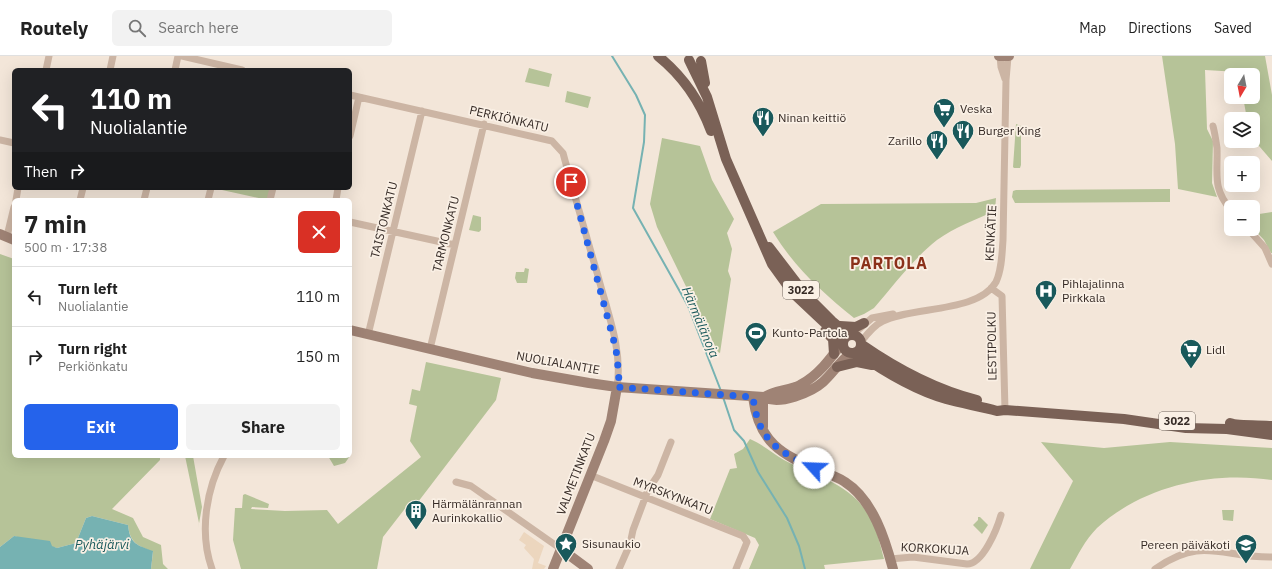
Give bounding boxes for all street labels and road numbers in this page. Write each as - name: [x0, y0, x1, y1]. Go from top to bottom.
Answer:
- street label: PERKIÖNKATU: [468, 102, 550, 135]
- street label: TAISTONKATU: [367, 180, 400, 260]
- street label: TARMONKATU: [429, 194, 462, 273]
- street label: KENKÄTIE: [982, 205, 999, 261]
- road number: 3022: [783, 281, 819, 299]
- street label: LESTIPOLKU: [983, 311, 1000, 381]
- street label: NUOLIALANTIE: [515, 348, 601, 377]
- road number: 3022: [1159, 412, 1195, 430]
- street label: VALMETINKATU: [553, 431, 598, 517]
- street label: MYRSKYNKATU: [631, 473, 715, 518]
- street label: KORKOKUJA: [900, 539, 970, 558]

